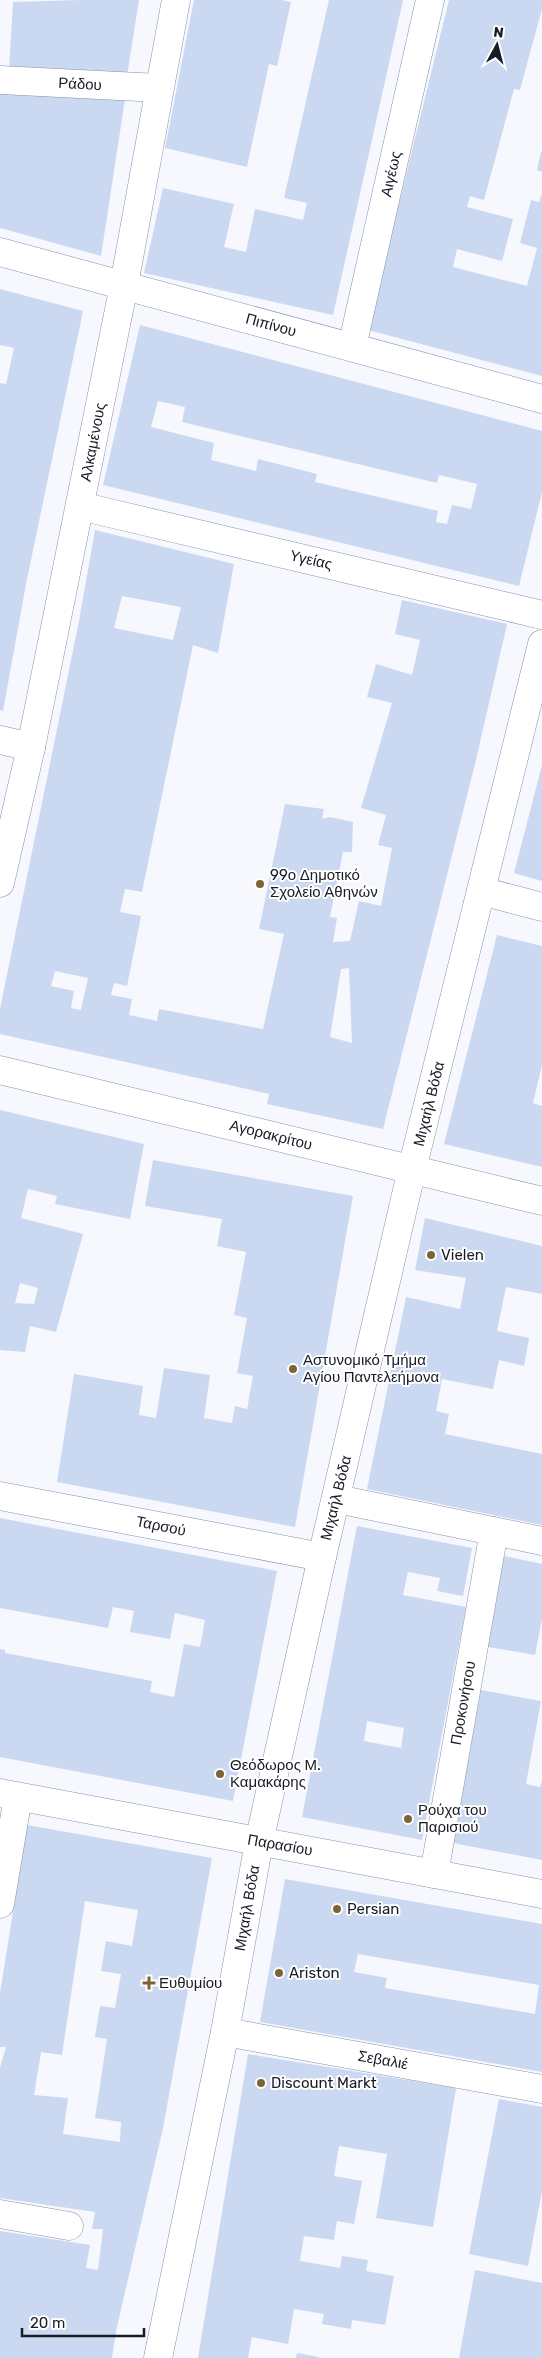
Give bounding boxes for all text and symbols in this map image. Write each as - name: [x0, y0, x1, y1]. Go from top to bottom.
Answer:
- north arrow: [472, 20, 522, 70]
- text: N: [492, 24, 505, 42]
- street label: Ράδου: [58, 74, 102, 94]
- street label: Αιγέως: [377, 149, 405, 199]
- street label: Πιπίνου: [244, 310, 298, 340]
- street label: Αλκαμένους: [77, 401, 109, 483]
- street label: Υγείας: [288, 546, 334, 574]
- place label: 99ο Δημοτικό Σχολείο Αθηνών: [270, 866, 378, 901]
- marker: 99ο Δημοτικό Σχολείο Αθηνών: [254, 878, 266, 890]
- street label: Μιχαήλ Βόδα: [410, 1059, 448, 1148]
- street label: Αγορακρίτου: [228, 1116, 314, 1154]
- place label: Vielen: [441, 1246, 484, 1264]
- marker: Vielen: [425, 1249, 437, 1261]
- place label: Αστυνομικό Τμήμα Αγίου Παντελεήμονα: [303, 1351, 439, 1386]
- marker: Αστυνομικό Τμήμα Αγίου Παντελεήμονα: [287, 1363, 299, 1375]
- street label: Μιχαήλ Βόδα: [317, 1453, 355, 1542]
- street label: Ταρσού: [134, 1512, 188, 1540]
- street label: Προκονήσου: [447, 1660, 479, 1746]
- place label: Θεόδωρος Μ. Καμακάρης: [230, 1756, 321, 1791]
- marker: Θεόδωρος Μ. Καμακάρης: [214, 1768, 226, 1780]
- place label: Ρούχα του Παρισιού: [418, 1801, 487, 1836]
- marker: Ρούχα του Παρισιού: [402, 1813, 414, 1825]
- street label: Παρασίου: [246, 1830, 314, 1860]
- street label: Μιχαήλ Βόδα: [231, 1863, 263, 1952]
- place label: Persian: [347, 1900, 399, 1918]
- marker: Persian: [331, 1903, 343, 1915]
- place label: Ariston: [289, 1964, 340, 1982]
- marker: Ariston: [273, 1967, 285, 1979]
- place label: Ευθυμίου: [159, 1974, 222, 1992]
- marker: Ευθυμίου: [143, 1977, 155, 1989]
- street label: Σεβαλιέ: [356, 2047, 410, 2073]
- place label: Discount Markt: [271, 2074, 377, 2092]
- marker: Discount Markt: [255, 2077, 267, 2089]
- scale bar: [22, 2306, 145, 2338]
- text: 20 m: [30, 2314, 65, 2332]

